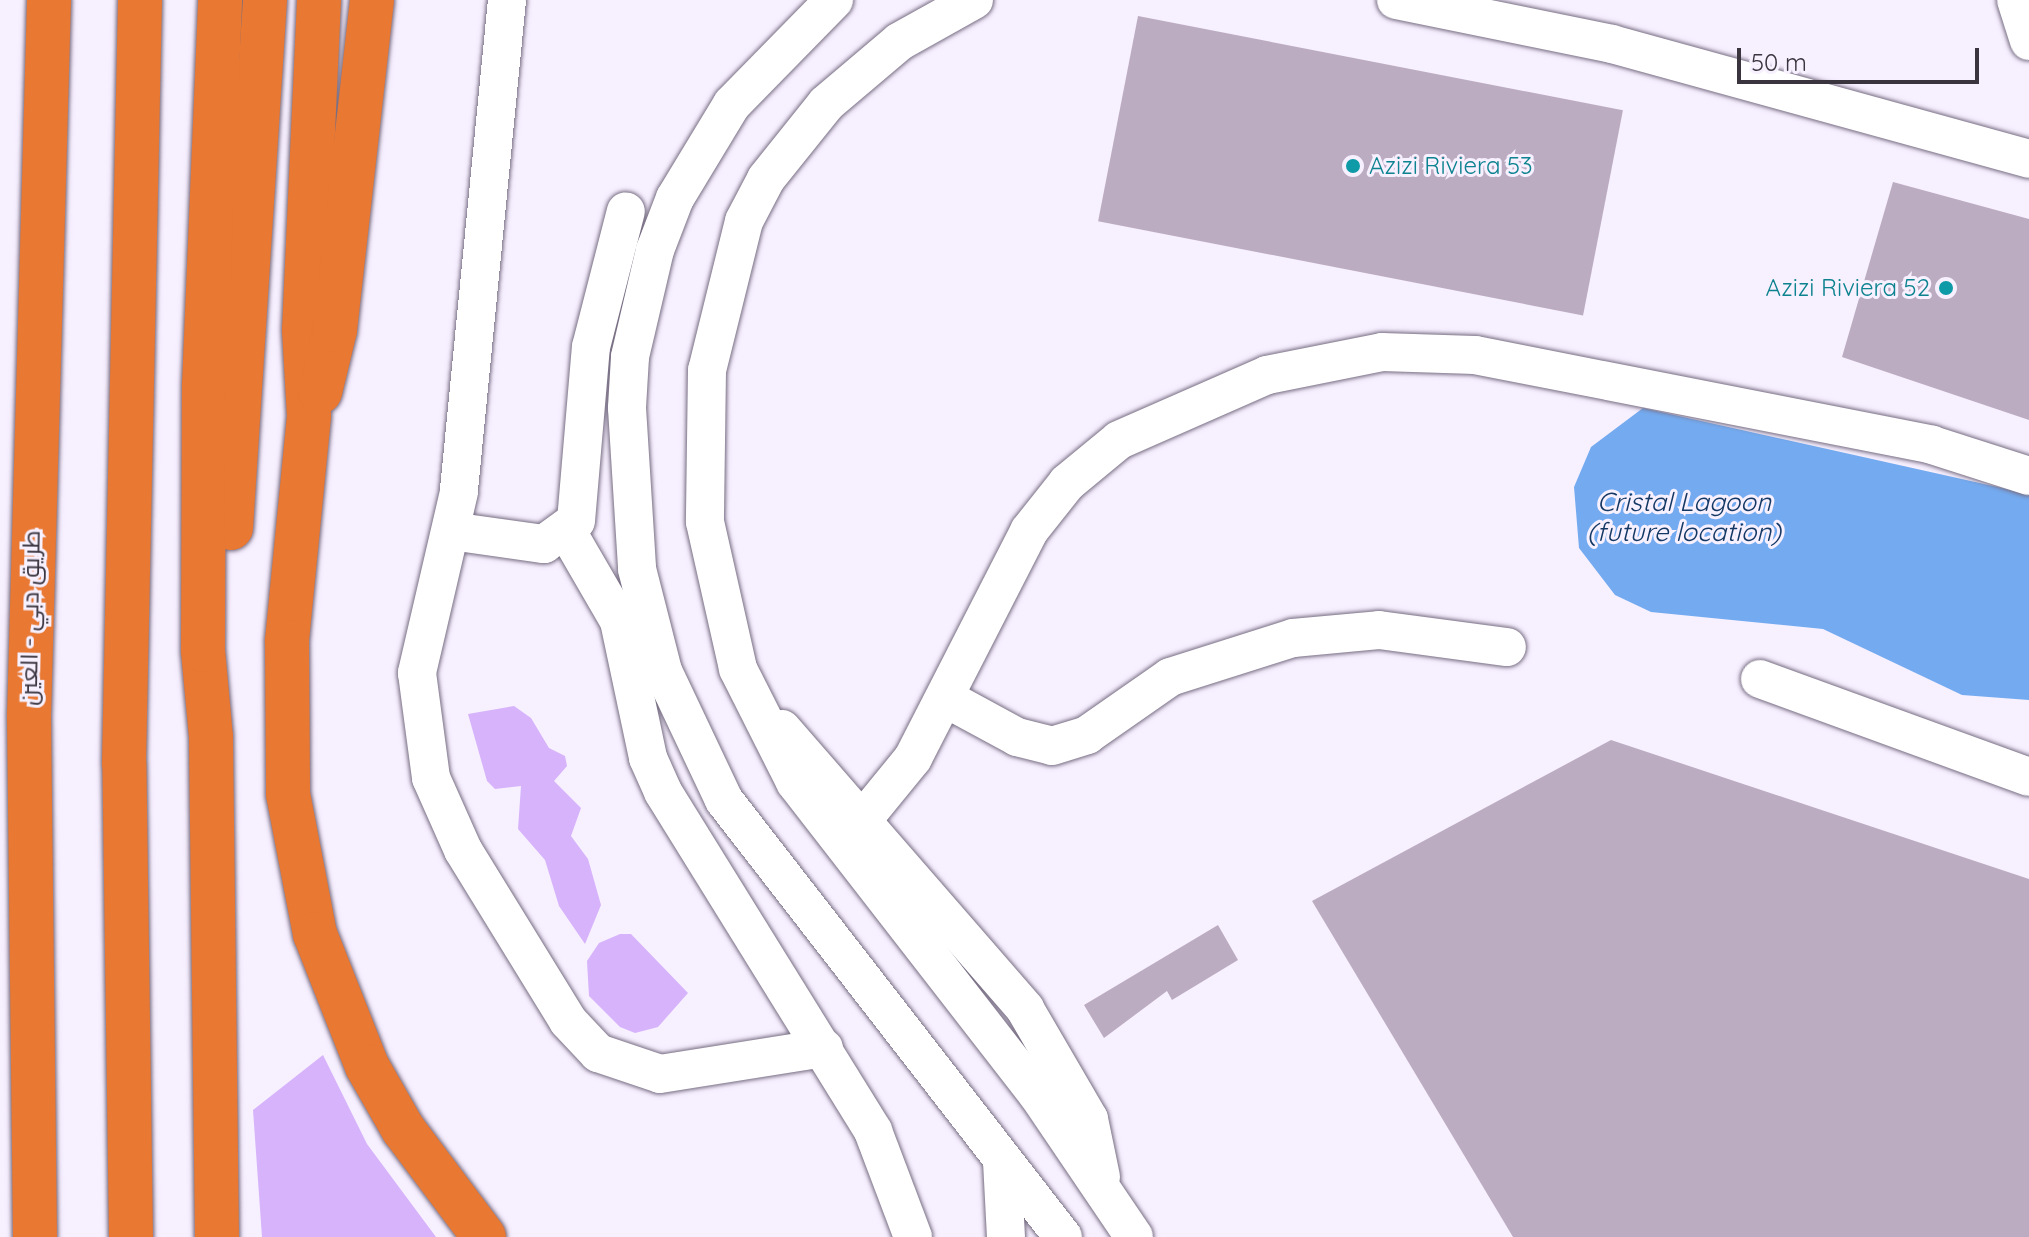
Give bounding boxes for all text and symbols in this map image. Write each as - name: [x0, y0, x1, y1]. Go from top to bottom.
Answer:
- scale bar: [1741, 32, 1983, 82]
- text: 50 m: [1751, 47, 1807, 77]
- place label: Azizi Riviera 53: [1369, 152, 1533, 180]
- marker: Azizi Riviera 53: [1344, 157, 1362, 175]
- place label: Azizi Riviera 52: [1766, 274, 1930, 302]
- marker: Azizi Riviera 52: [1937, 279, 1955, 297]
- water label: Cristal Lagoon (future location): [1587, 486, 1781, 548]
- street label: طريق دبي - العين: [14, 530, 46, 706]

